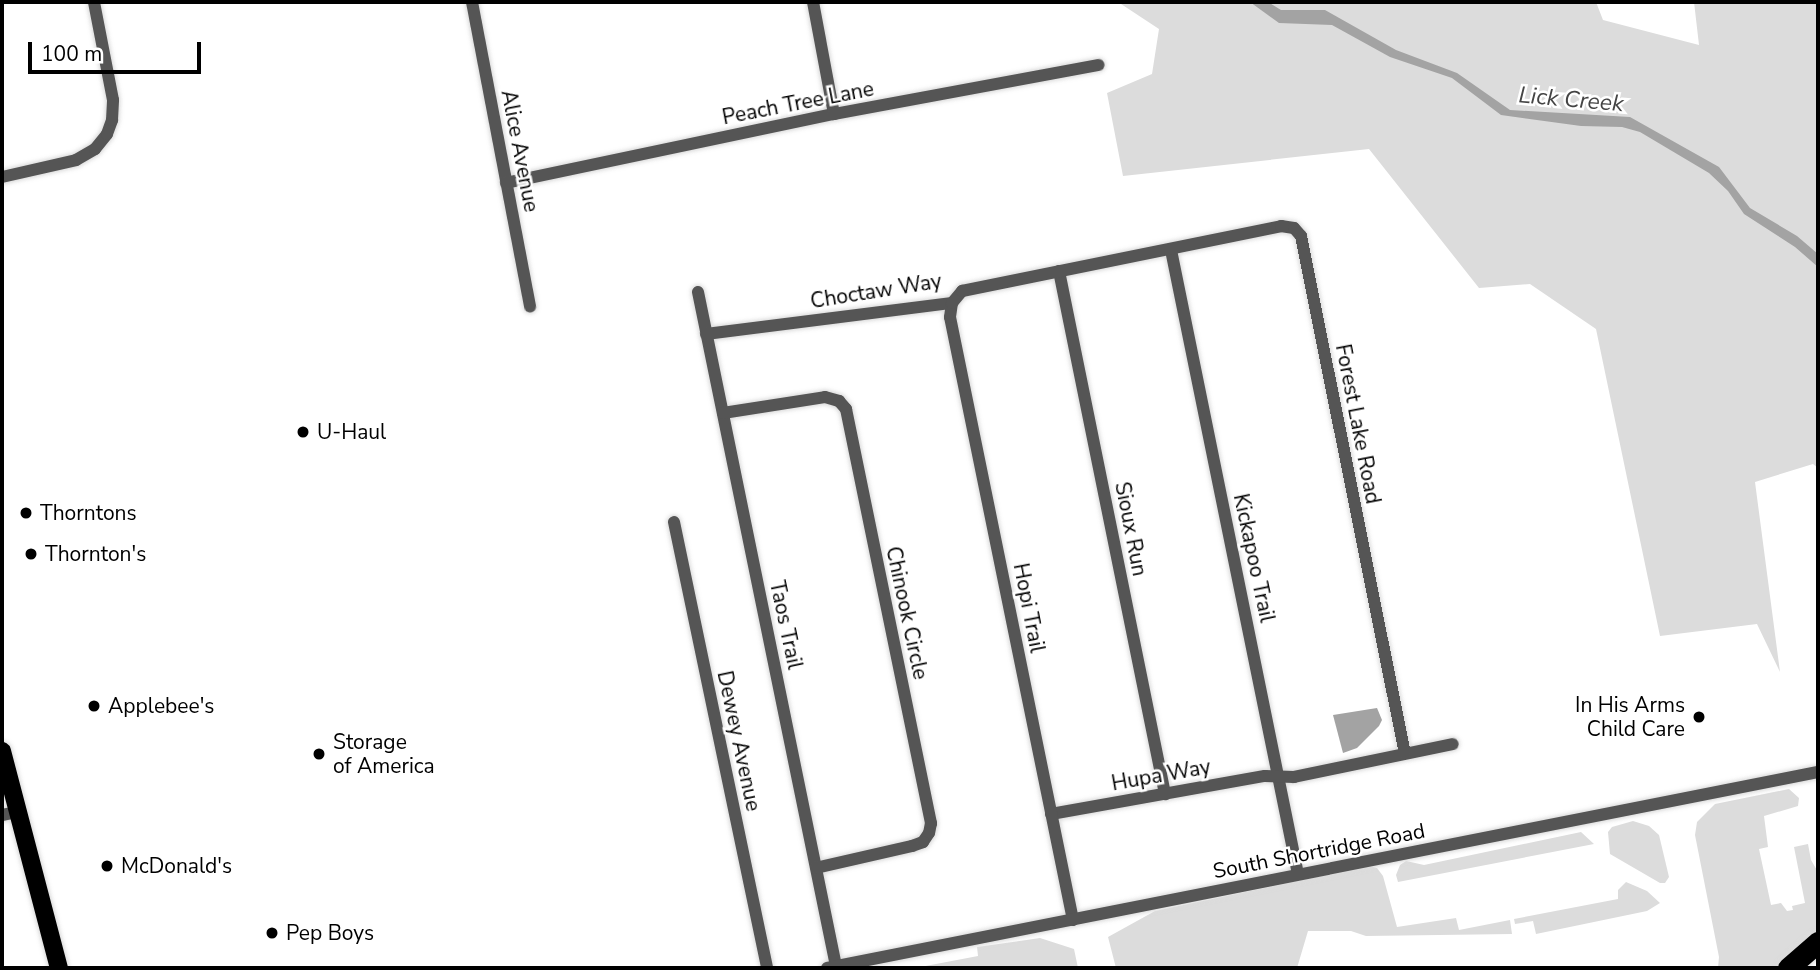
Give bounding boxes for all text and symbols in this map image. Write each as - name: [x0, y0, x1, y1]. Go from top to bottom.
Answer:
- scale bar: [32, 28, 205, 72]
- text: 100 m: [41, 40, 102, 68]
- street label: Peach Tree Lane: [720, 76, 876, 130]
- water label: Lick Creek: [1517, 82, 1625, 118]
- street label: Alice Avenue: [496, 88, 544, 214]
- street label: Choctaw Way: [809, 268, 943, 314]
- street label: Forest Lake Road: [1330, 342, 1386, 506]
- place label: U-Haul: [317, 419, 386, 445]
- marker: U-Haul: [295, 424, 311, 440]
- street label: Sioux Run: [1110, 480, 1152, 578]
- street label: Kickapoo Trail: [1228, 491, 1280, 625]
- place label: Thorntons: [40, 500, 137, 526]
- marker: Thorntons: [18, 505, 34, 521]
- place label: Thornton's: [45, 541, 146, 567]
- street label: Chinook Circle: [881, 544, 933, 682]
- marker: Thornton's: [23, 546, 39, 562]
- street label: Hopi Trail: [1008, 561, 1050, 655]
- street label: Taos Trail: [764, 578, 808, 672]
- street label: Dewey Avenue: [712, 669, 766, 813]
- place label: In His Arms Child Care: [1575, 692, 1685, 742]
- place label: Applebee's: [108, 693, 214, 719]
- marker: Applebee's: [86, 698, 102, 714]
- marker: In His Arms Child Care: [1691, 709, 1707, 725]
- place label: Storage of America: [333, 729, 435, 779]
- marker: Storage of America: [311, 746, 327, 762]
- street label: Hupa Way: [1109, 754, 1213, 796]
- street label: South Shortridge Road: [1211, 818, 1427, 884]
- place label: McDonald's: [121, 853, 232, 879]
- marker: McDonald's: [99, 858, 115, 874]
- place label: Pep Boys: [286, 920, 374, 946]
- marker: Pep Boys: [264, 925, 280, 941]

